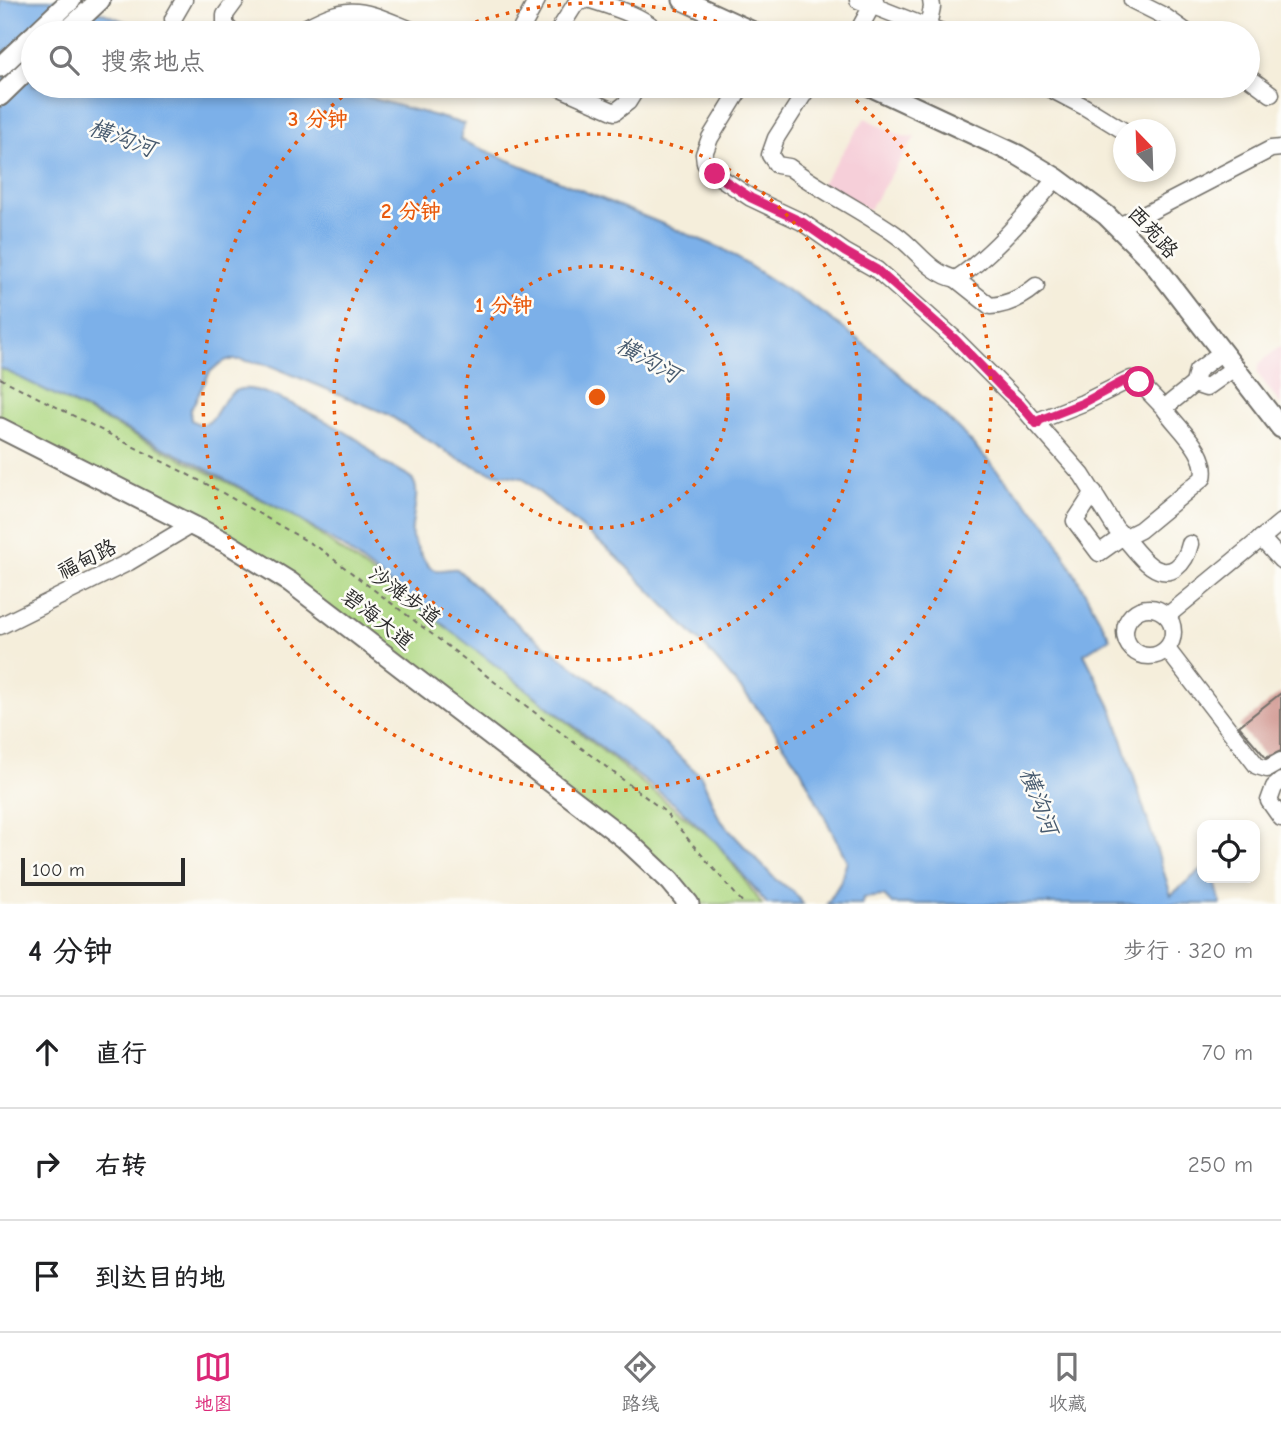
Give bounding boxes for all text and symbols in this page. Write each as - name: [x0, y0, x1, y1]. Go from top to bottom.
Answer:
- search box: [21, 21, 1260, 98]
- icon: search: [45, 41, 83, 79]
- text: 搜索地点: [101, 47, 205, 77]
- text: 3 分钟: [288, 107, 348, 131]
- water label: 横沟河: [85, 114, 163, 164]
- north arrow: [1113, 119, 1176, 182]
- route end: [699, 158, 730, 189]
- text: 2 分钟: [381, 199, 441, 223]
- street label: 西苑路: [1123, 201, 1183, 263]
- text: 1 分钟: [475, 293, 533, 317]
- water label: 横沟河: [611, 331, 688, 390]
- route start: [1123, 366, 1154, 397]
- centre of rings: [585, 385, 609, 409]
- street label: 福甸路: [53, 534, 121, 584]
- street label: 沙滩步道: [364, 561, 446, 631]
- street label: 碧海大道: [338, 584, 418, 654]
- water label: 横沟河: [1014, 764, 1065, 842]
- map controls: [1197, 820, 1260, 883]
- button: locate: [1197, 820, 1260, 883]
- scale bar: [21, 855, 186, 887]
- text: 100 m: [32, 859, 85, 881]
- text: 4 分钟: [28, 934, 113, 969]
- text: 步行 · 320 m: [1123, 937, 1253, 964]
- icon: ahead: [28, 1033, 66, 1071]
- text: 直行: [95, 1039, 147, 1069]
- text: 70 m: [1201, 1039, 1253, 1066]
- icon: right: [28, 1145, 66, 1183]
- text: 右转: [95, 1151, 147, 1181]
- text: 250 m: [1188, 1151, 1253, 1178]
- icon: arrive: [28, 1257, 66, 1295]
- text: 到达目的地: [95, 1263, 225, 1293]
- tab: 地图: [194, 1348, 233, 1415]
- tab: 路线: [621, 1348, 660, 1415]
- tab: 收藏: [1048, 1348, 1087, 1415]

